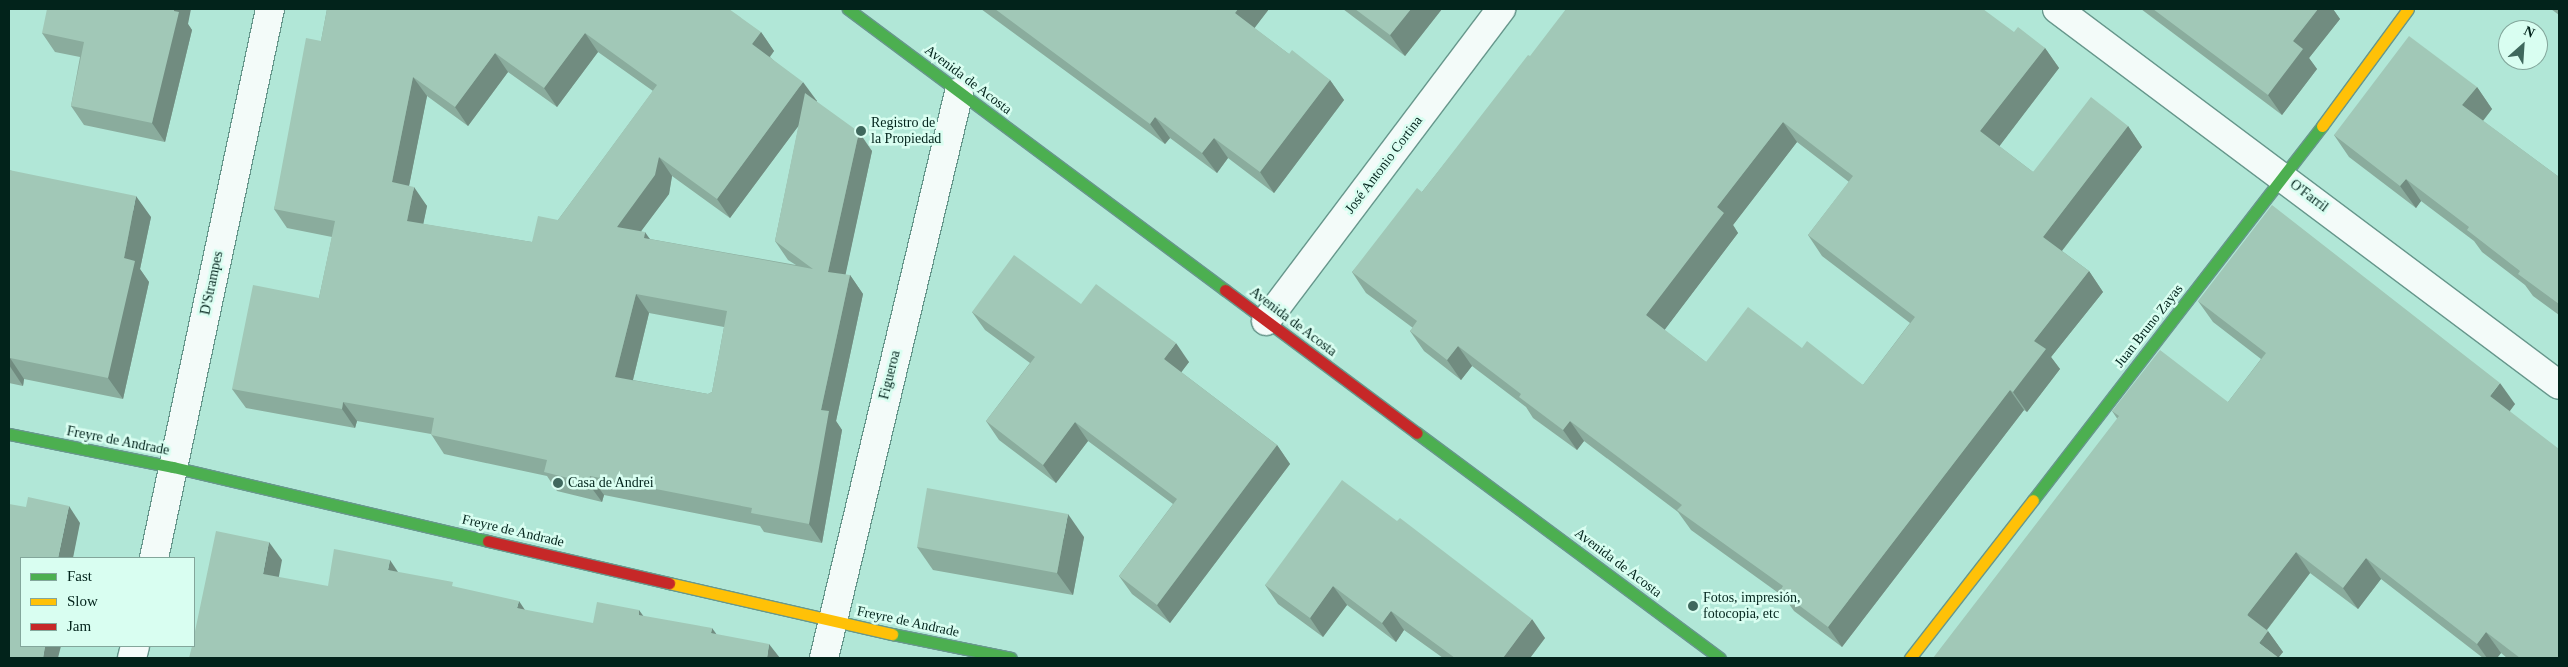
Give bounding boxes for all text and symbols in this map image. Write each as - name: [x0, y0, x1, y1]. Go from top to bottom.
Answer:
- north arrow: [2498, 20, 2548, 70]
- text: N: [2522, 23, 2537, 41]
- street label: Avenida de Acosta: [921, 42, 1015, 118]
- street label: José Antonio Cortina: [1341, 112, 1427, 218]
- place label: Registro de la Propiedad: [871, 115, 941, 148]
- marker: Registro de la Propiedad: [855, 125, 867, 137]
- street label: O'Farril: [2286, 176, 2332, 216]
- street label: D'Strampes: [197, 250, 227, 316]
- street label: Juan Bruno Zayas: [2111, 281, 2187, 371]
- street label: Avenida de Acosta: [1246, 284, 1340, 360]
- street label: Figueroa: [876, 349, 904, 401]
- street label: Freyre de Andrade: [65, 423, 171, 459]
- place label: Casa de Andrei: [568, 475, 654, 491]
- marker: Casa de Andrei: [552, 477, 564, 489]
- street label: Freyre de Andrade: [460, 511, 566, 551]
- street label: Avenida de Acosta: [1571, 525, 1665, 601]
- legend: [20, 557, 195, 647]
- text: Fast: [67, 568, 92, 584]
- place label: Fotos, impresión, fotocopia, etc: [1703, 590, 1801, 622]
- text: Slow: [67, 593, 98, 609]
- marker: Fotos, impresión, fotocopia, etc: [1687, 600, 1699, 612]
- street label: Freyre de Andrade: [855, 603, 961, 641]
- text: Jam: [67, 618, 91, 634]

